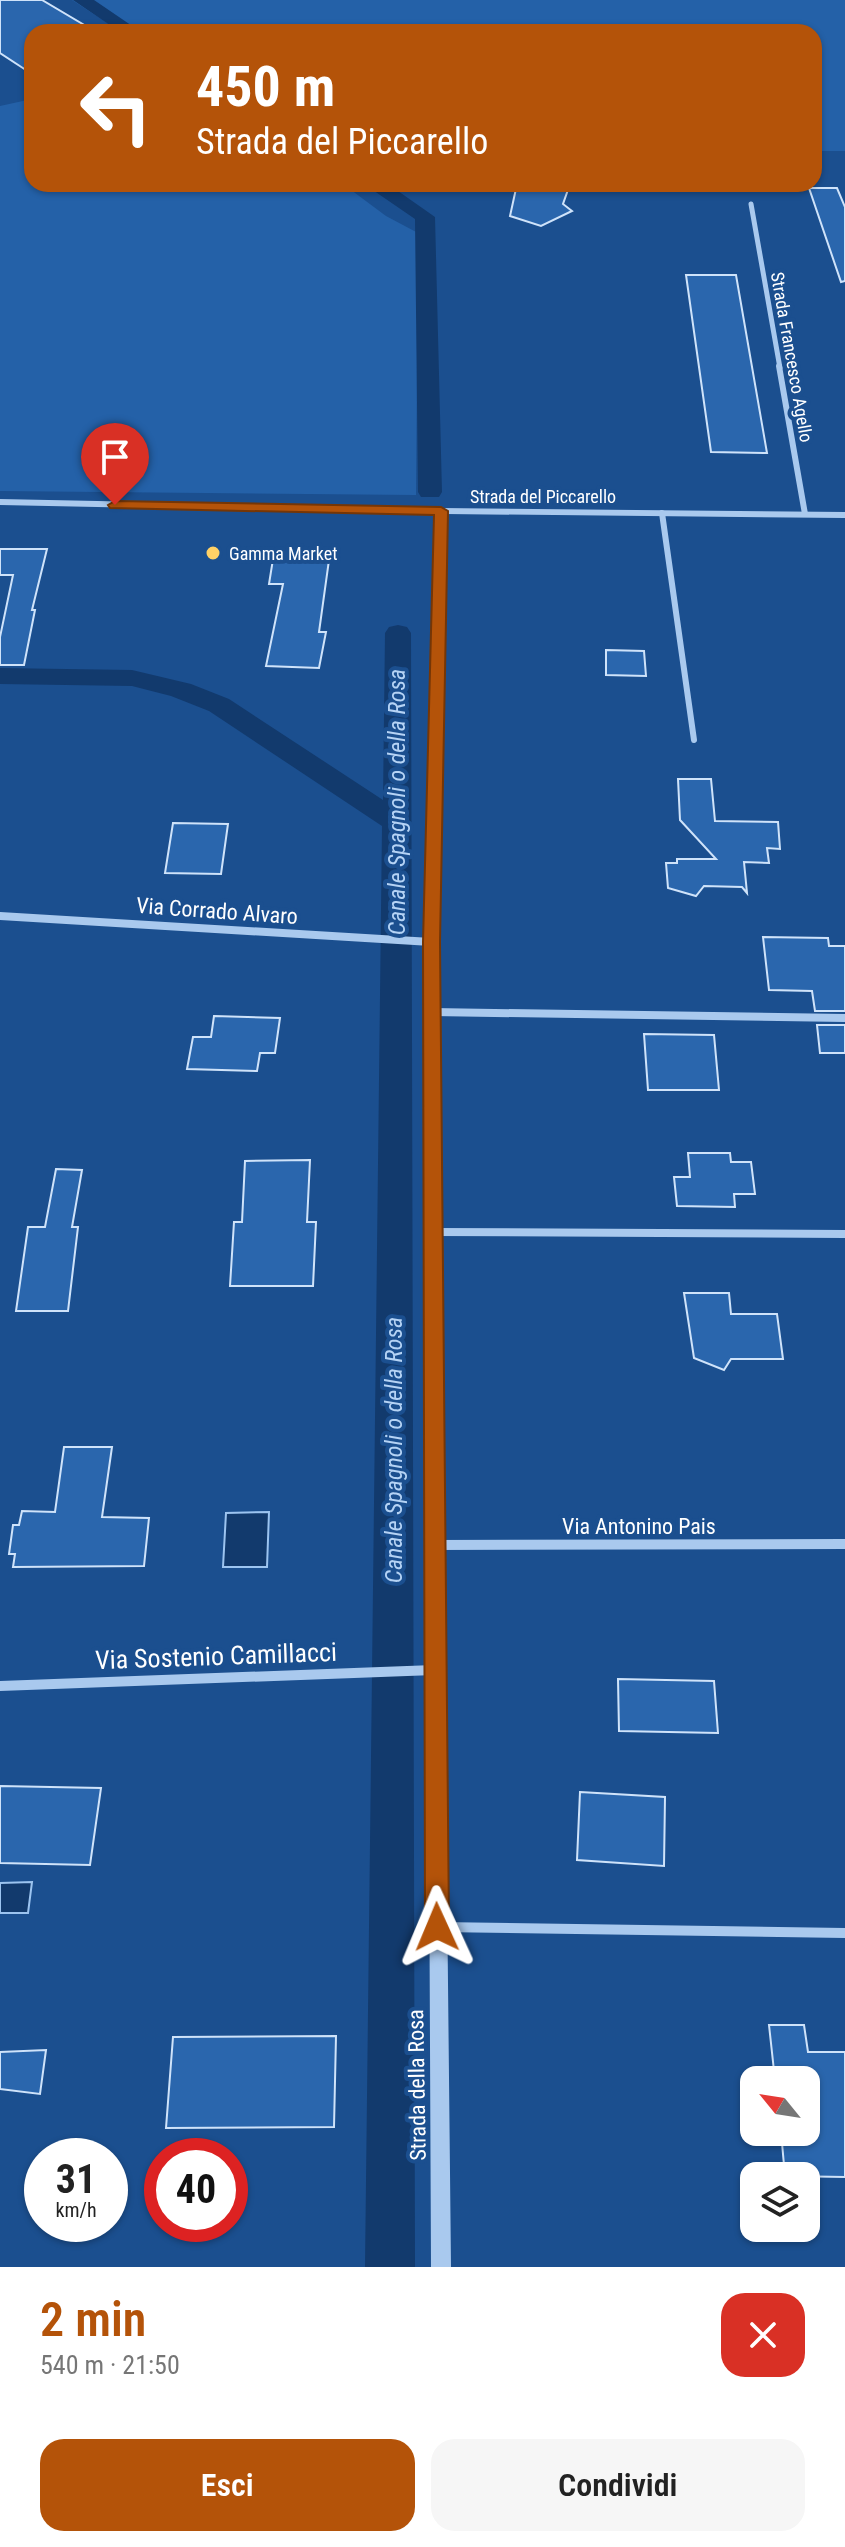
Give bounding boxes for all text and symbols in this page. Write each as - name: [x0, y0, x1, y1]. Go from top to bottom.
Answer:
- text: 450 m: [196, 54, 335, 120]
- icon: left: [64, 56, 168, 160]
- text: Strada del Piccarello: [196, 121, 488, 163]
- street label: Strada Francesco Agello: [767, 270, 817, 444]
- pin: [81, 423, 149, 505]
- icon: arrive: [93, 435, 137, 479]
- street label: Strada del Piccarello: [470, 486, 616, 507]
- place label: Gamma Market: [229, 543, 338, 564]
- marker: Gamma Market: [204, 544, 222, 562]
- water label: Canale Spagnoli o della Rosa: [383, 669, 411, 935]
- street label: Via Corrado Alvaro: [135, 893, 299, 929]
- water label: Canale Spagnoli o della Rosa: [380, 1317, 408, 1583]
- street label: Via Antonino Pais: [562, 1514, 716, 1539]
- street label: Via Sostenio Camillacci: [95, 1637, 337, 1675]
- position arrow: [395, 1885, 479, 1969]
- street label: Strada della Rosa: [403, 2009, 431, 2161]
- north arrow: [740, 2066, 820, 2146]
- map controls: [740, 2066, 820, 2242]
- speed limit sign: 40: [144, 2138, 248, 2242]
- text: 31: [56, 2156, 96, 2203]
- button: layers: [740, 2162, 820, 2242]
- text: km/h: [55, 2198, 97, 2222]
- text: 2 min: [40, 2291, 146, 2348]
- button: close: [721, 2293, 805, 2377]
- text: 540 m · 21:50: [40, 2350, 180, 2380]
- button: Esci: [40, 2439, 415, 2531]
- button: Condividi: [431, 2439, 805, 2531]

